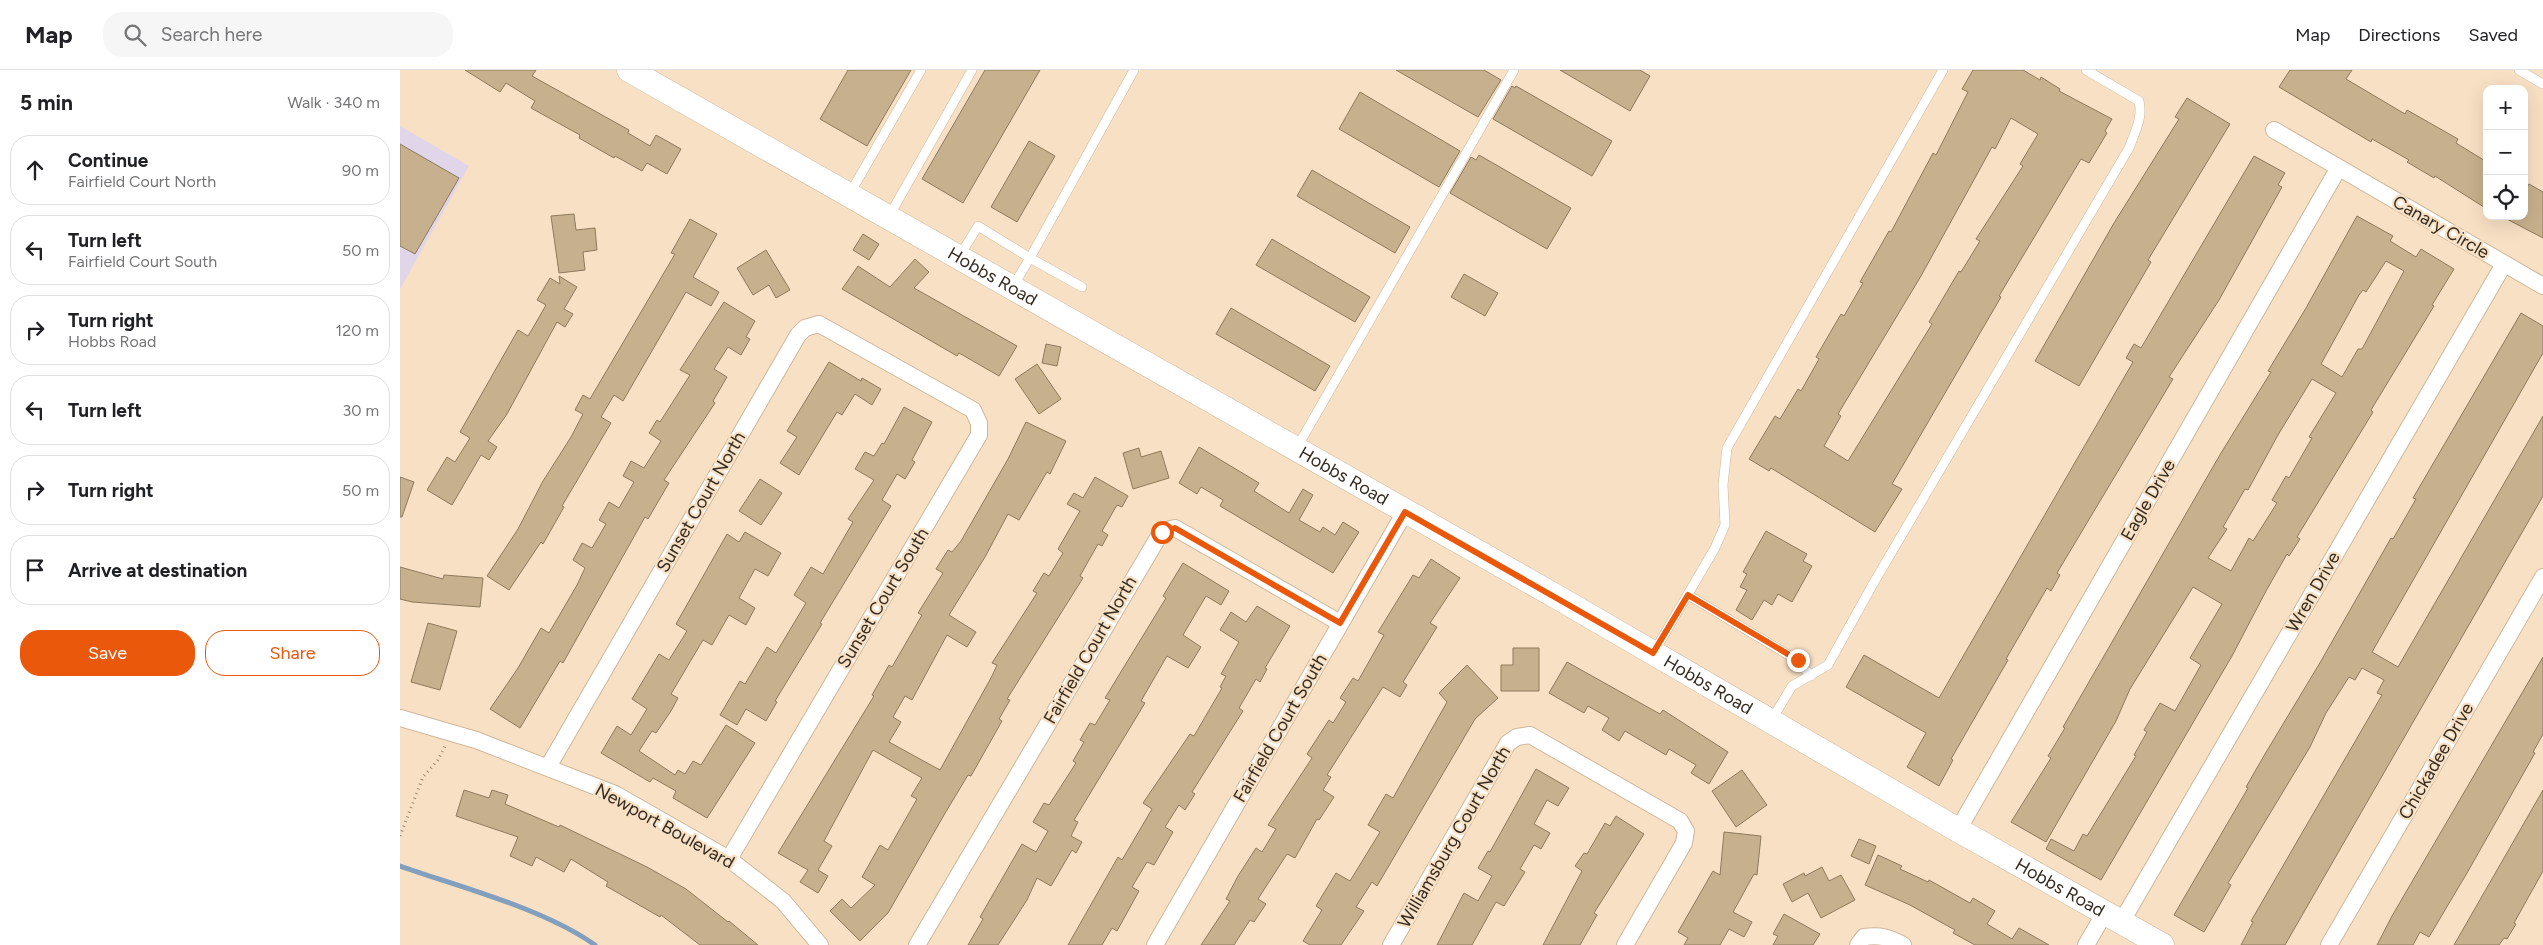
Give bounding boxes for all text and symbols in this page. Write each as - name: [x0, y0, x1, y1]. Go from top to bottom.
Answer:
- search box: [103, 12, 453, 57]
- text: Map: [25, 20, 73, 49]
- icon: search: [121, 21, 149, 49]
- text: Search here: [161, 23, 262, 46]
- text: Map: [2295, 24, 2330, 46]
- text: Directions: [2358, 24, 2440, 46]
- text: Saved: [2468, 24, 2518, 46]
- map controls: [2483, 85, 2528, 220]
- button: +: [2483, 85, 2528, 130]
- text: 5 min: [20, 90, 73, 115]
- text: Walk · 340 m: [287, 93, 380, 112]
- button: −: [2483, 130, 2528, 175]
- text: Continue: [68, 149, 148, 172]
- icon: ahead: [21, 156, 49, 184]
- text: 90 m: [342, 161, 379, 180]
- text: Fairfield Court North: [68, 172, 216, 191]
- button: locate: [2483, 175, 2528, 220]
- street label: Canary Circle: [2389, 190, 2493, 264]
- text: Turn left: [68, 229, 142, 252]
- icon: left: [21, 236, 49, 264]
- text: 50 m: [342, 241, 379, 260]
- street label: Hobbs Road: [944, 242, 1041, 311]
- text: Fairfield Court South: [68, 252, 217, 271]
- text: Turn right: [68, 309, 154, 332]
- icon: right: [21, 316, 49, 344]
- text: 120 m: [336, 321, 379, 340]
- text: Hobbs Road: [68, 332, 156, 351]
- icon: left: [21, 396, 49, 424]
- text: Turn left: [68, 399, 142, 422]
- text: 30 m: [342, 401, 379, 420]
- street label: Sunset Court North: [652, 428, 750, 576]
- street label: Hobbs Road: [1295, 442, 1392, 510]
- street label: Eagle Drive: [2116, 455, 2180, 545]
- icon: right: [21, 476, 49, 504]
- text: Turn right: [68, 479, 154, 502]
- text: 50 m: [342, 481, 379, 500]
- route start: [1151, 521, 1174, 544]
- street label: Sunset Court South: [832, 524, 934, 672]
- street label: Wren Drive: [2281, 548, 2345, 636]
- icon: arrive: [21, 556, 49, 584]
- text: Arrive at destination: [68, 559, 247, 582]
- street label: Fairfield Court North: [1039, 572, 1141, 728]
- button: Save: [20, 630, 195, 676]
- button: Share: [205, 630, 380, 676]
- route end: [1787, 649, 1810, 672]
- street label: Fairfield Court South: [1229, 650, 1331, 806]
- street label: Hobbs Road: [1660, 650, 1757, 719]
- street label: Chickadee Drive: [2394, 699, 2478, 823]
- street label: Williamsburg Court North: [1393, 742, 1515, 932]
- street label: Newport Boulevard: [591, 779, 739, 873]
- street label: Hobbs Road: [2011, 853, 2109, 921]

